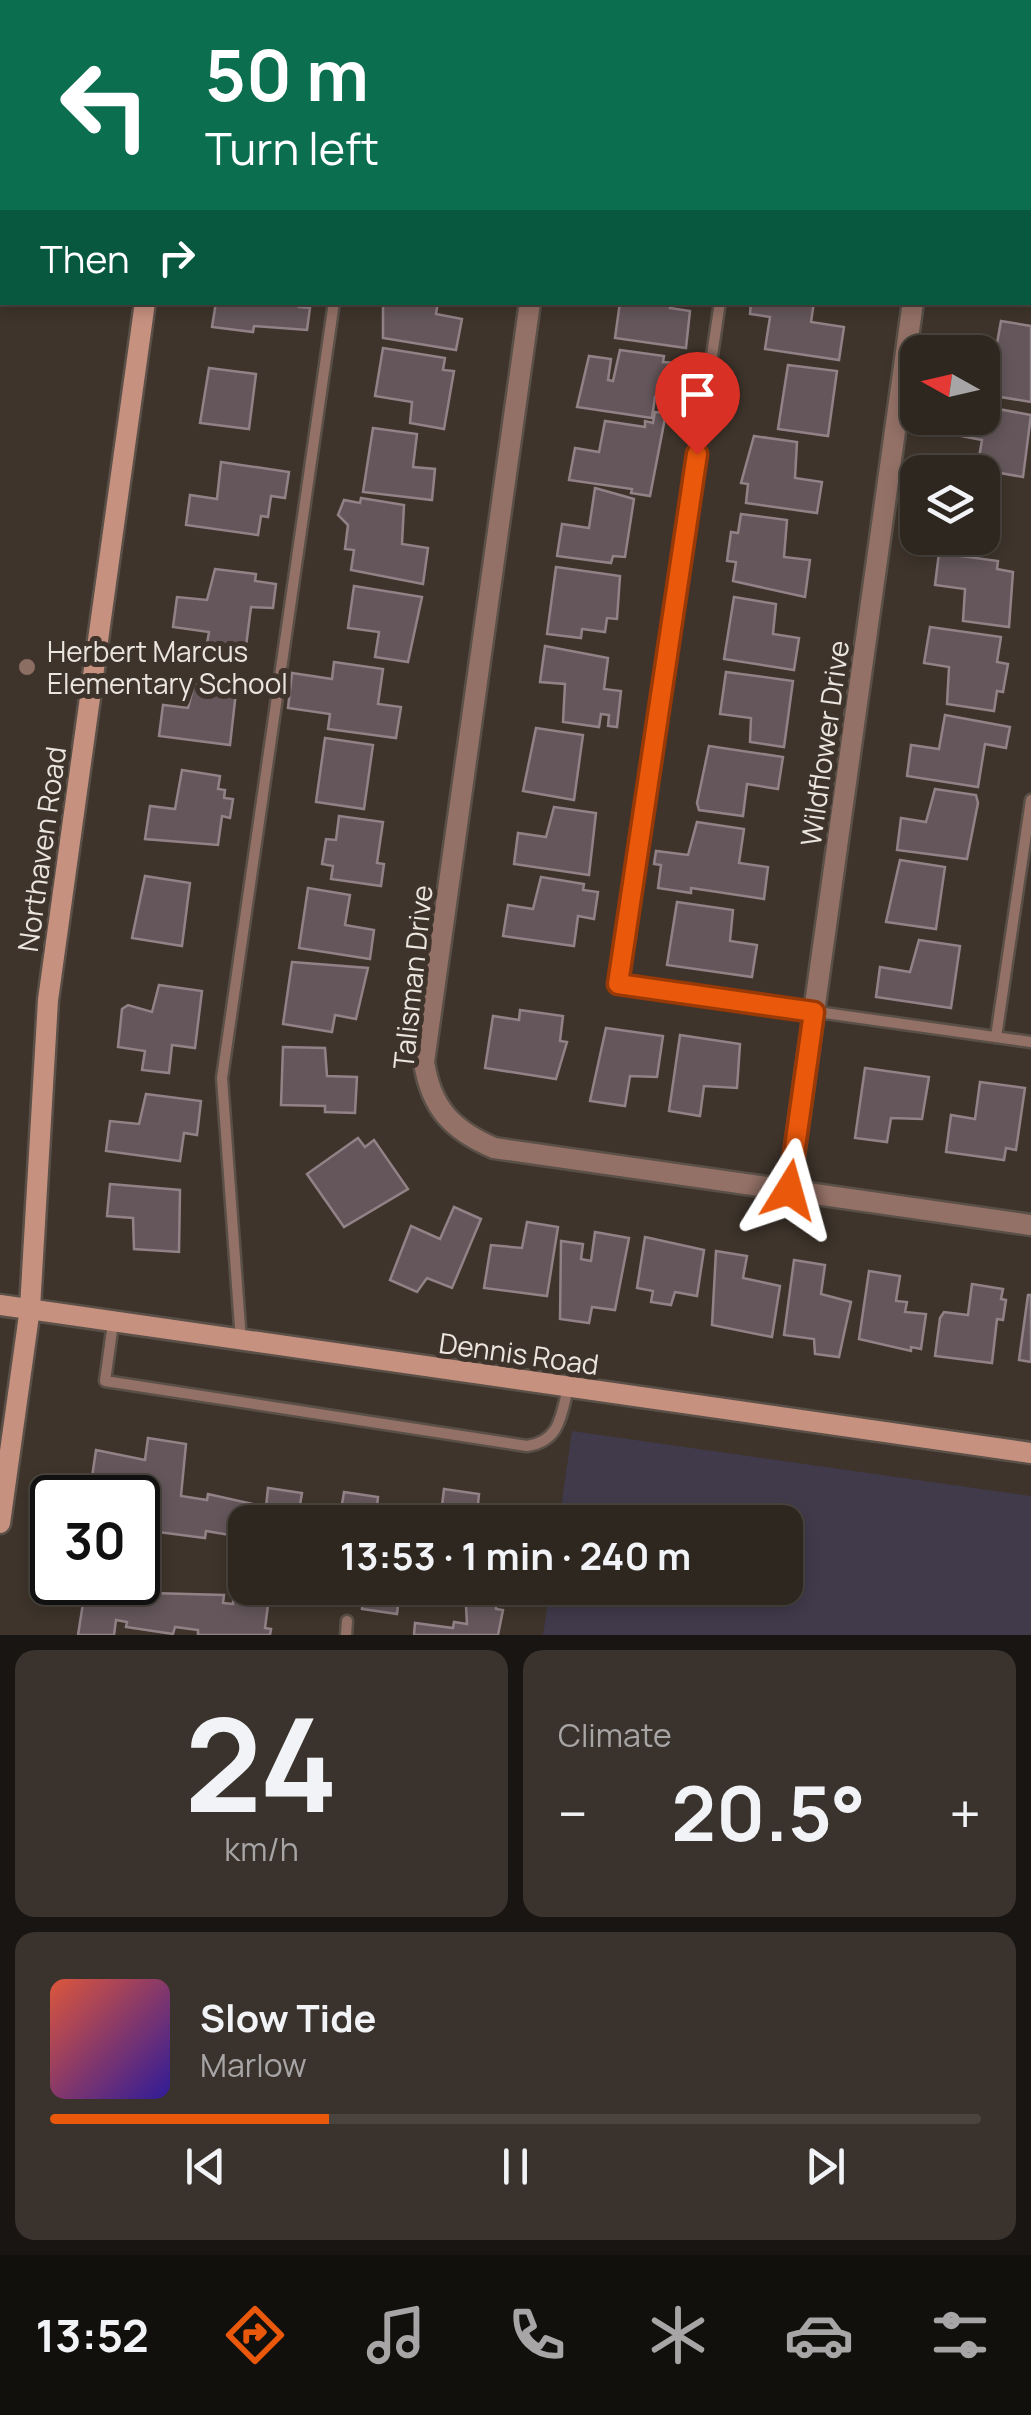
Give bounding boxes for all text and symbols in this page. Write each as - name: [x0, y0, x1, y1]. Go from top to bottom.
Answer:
- text: 50 m: [205, 26, 369, 122]
- icon: left: [40, 40, 170, 170]
- text: Turn left: [205, 117, 379, 179]
- icon: right: [149, 230, 204, 285]
- text: Then: [40, 232, 129, 284]
- north arrow: [900, 335, 1000, 435]
- map controls: [900, 335, 1000, 555]
- pin: [655, 352, 740, 455]
- icon: arrive: [670, 367, 725, 422]
- button: layers: [900, 455, 1000, 555]
- place label: Herbert Marcus Elementary School: [47, 632, 288, 702]
- street label: Wildflower Drive: [791, 638, 857, 848]
- marker: Herbert Marcus Elementary School: [16, 656, 38, 678]
- street label: Northaven Road: [8, 744, 74, 954]
- street label: Talisman Drive: [383, 883, 441, 1071]
- position arrow: [737, 1138, 841, 1242]
- street label: Dennis Road: [437, 1323, 601, 1383]
- speed limit sign: 30: [30, 1475, 160, 1605]
- text: 13:53 · 1 min · 240 m: [340, 1529, 691, 1581]
- text: 24: [185, 1673, 338, 1851]
- text: Climate: [558, 1713, 672, 1757]
- text: 20.5°: [671, 1761, 866, 1864]
- text: −: [558, 1775, 588, 1851]
- text: +: [949, 1775, 981, 1851]
- text: km/h: [224, 1827, 299, 1871]
- text: Slow Tide: [200, 1991, 377, 2043]
- text: Marlow: [200, 2043, 307, 2087]
- icon: previous: [178, 2139, 233, 2194]
- icon: pause: [488, 2139, 543, 2194]
- icon: next: [798, 2139, 853, 2194]
- icon: directions: [220, 2300, 290, 2370]
- icon: music: [361, 2300, 431, 2370]
- icon: phone: [502, 2300, 572, 2370]
- icon: climate: [643, 2300, 713, 2370]
- icon: car: [784, 2300, 854, 2370]
- icon: filters: [925, 2300, 995, 2370]
- text: 13:52: [36, 2304, 149, 2366]

